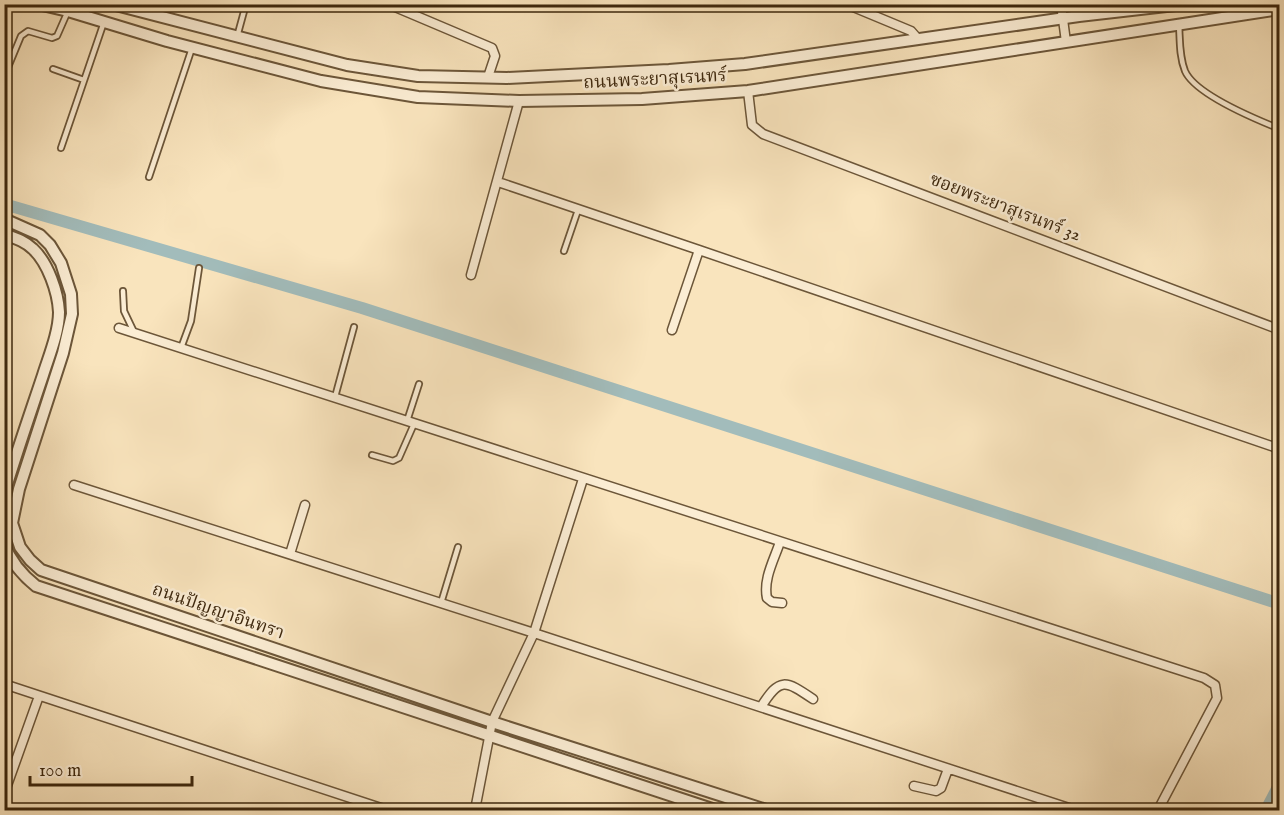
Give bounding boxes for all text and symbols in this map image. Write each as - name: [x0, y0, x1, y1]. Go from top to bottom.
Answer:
- street label: ถนนพระยาสุเรนทร์: [583, 64, 728, 95]
- street label: ซอยพระยาสุเรนทร์ 32: [926, 168, 1084, 247]
- street label: ถนนปัญญาอินทรา: [149, 579, 287, 645]
- scale bar: [30, 749, 192, 787]
- text: 100 m: [39, 760, 81, 783]

